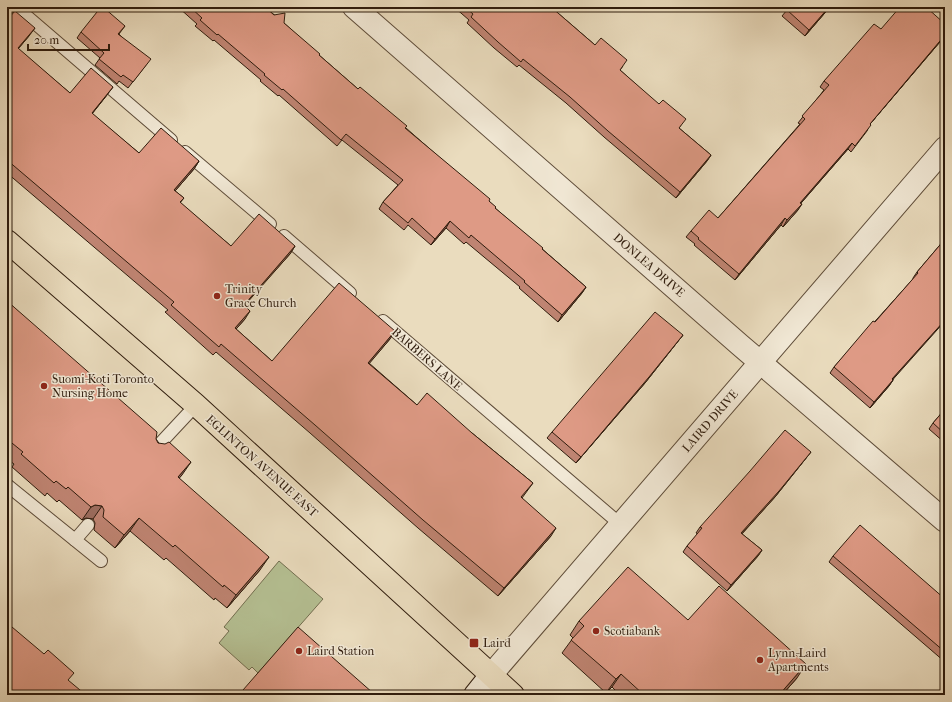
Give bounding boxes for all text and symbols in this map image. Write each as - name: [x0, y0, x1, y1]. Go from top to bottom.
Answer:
- scale bar: [28, 26, 109, 52]
- text: 20 m: [34, 33, 59, 47]
- street label: DONLEA DRIVE: [610, 230, 688, 300]
- place label: Trinity Grace Church: [225, 282, 297, 310]
- marker: Trinity Grace Church: [212, 291, 222, 301]
- street label: BARBERS LANE: [389, 325, 465, 393]
- place label: Suomi-Koti Toronto Nursing Home: [52, 372, 154, 400]
- marker: Suomi-Koti Toronto Nursing Home: [39, 381, 49, 391]
- street label: LAIRD DRIVE: [679, 387, 741, 455]
- street label: EGLINTON AVENUE EAST: [203, 412, 322, 521]
- place label: Scotiabank: [604, 624, 661, 638]
- marker: Scotiabank: [591, 626, 601, 636]
- place label: Laird: [483, 636, 511, 650]
- marker: Laird: [468, 637, 480, 649]
- place label: Laird Station: [307, 644, 374, 658]
- marker: Laird Station: [294, 646, 304, 656]
- place label: Lynn-Laird Apartments: [767, 646, 829, 674]
- marker: Lynn-Laird Apartments: [755, 655, 765, 665]

